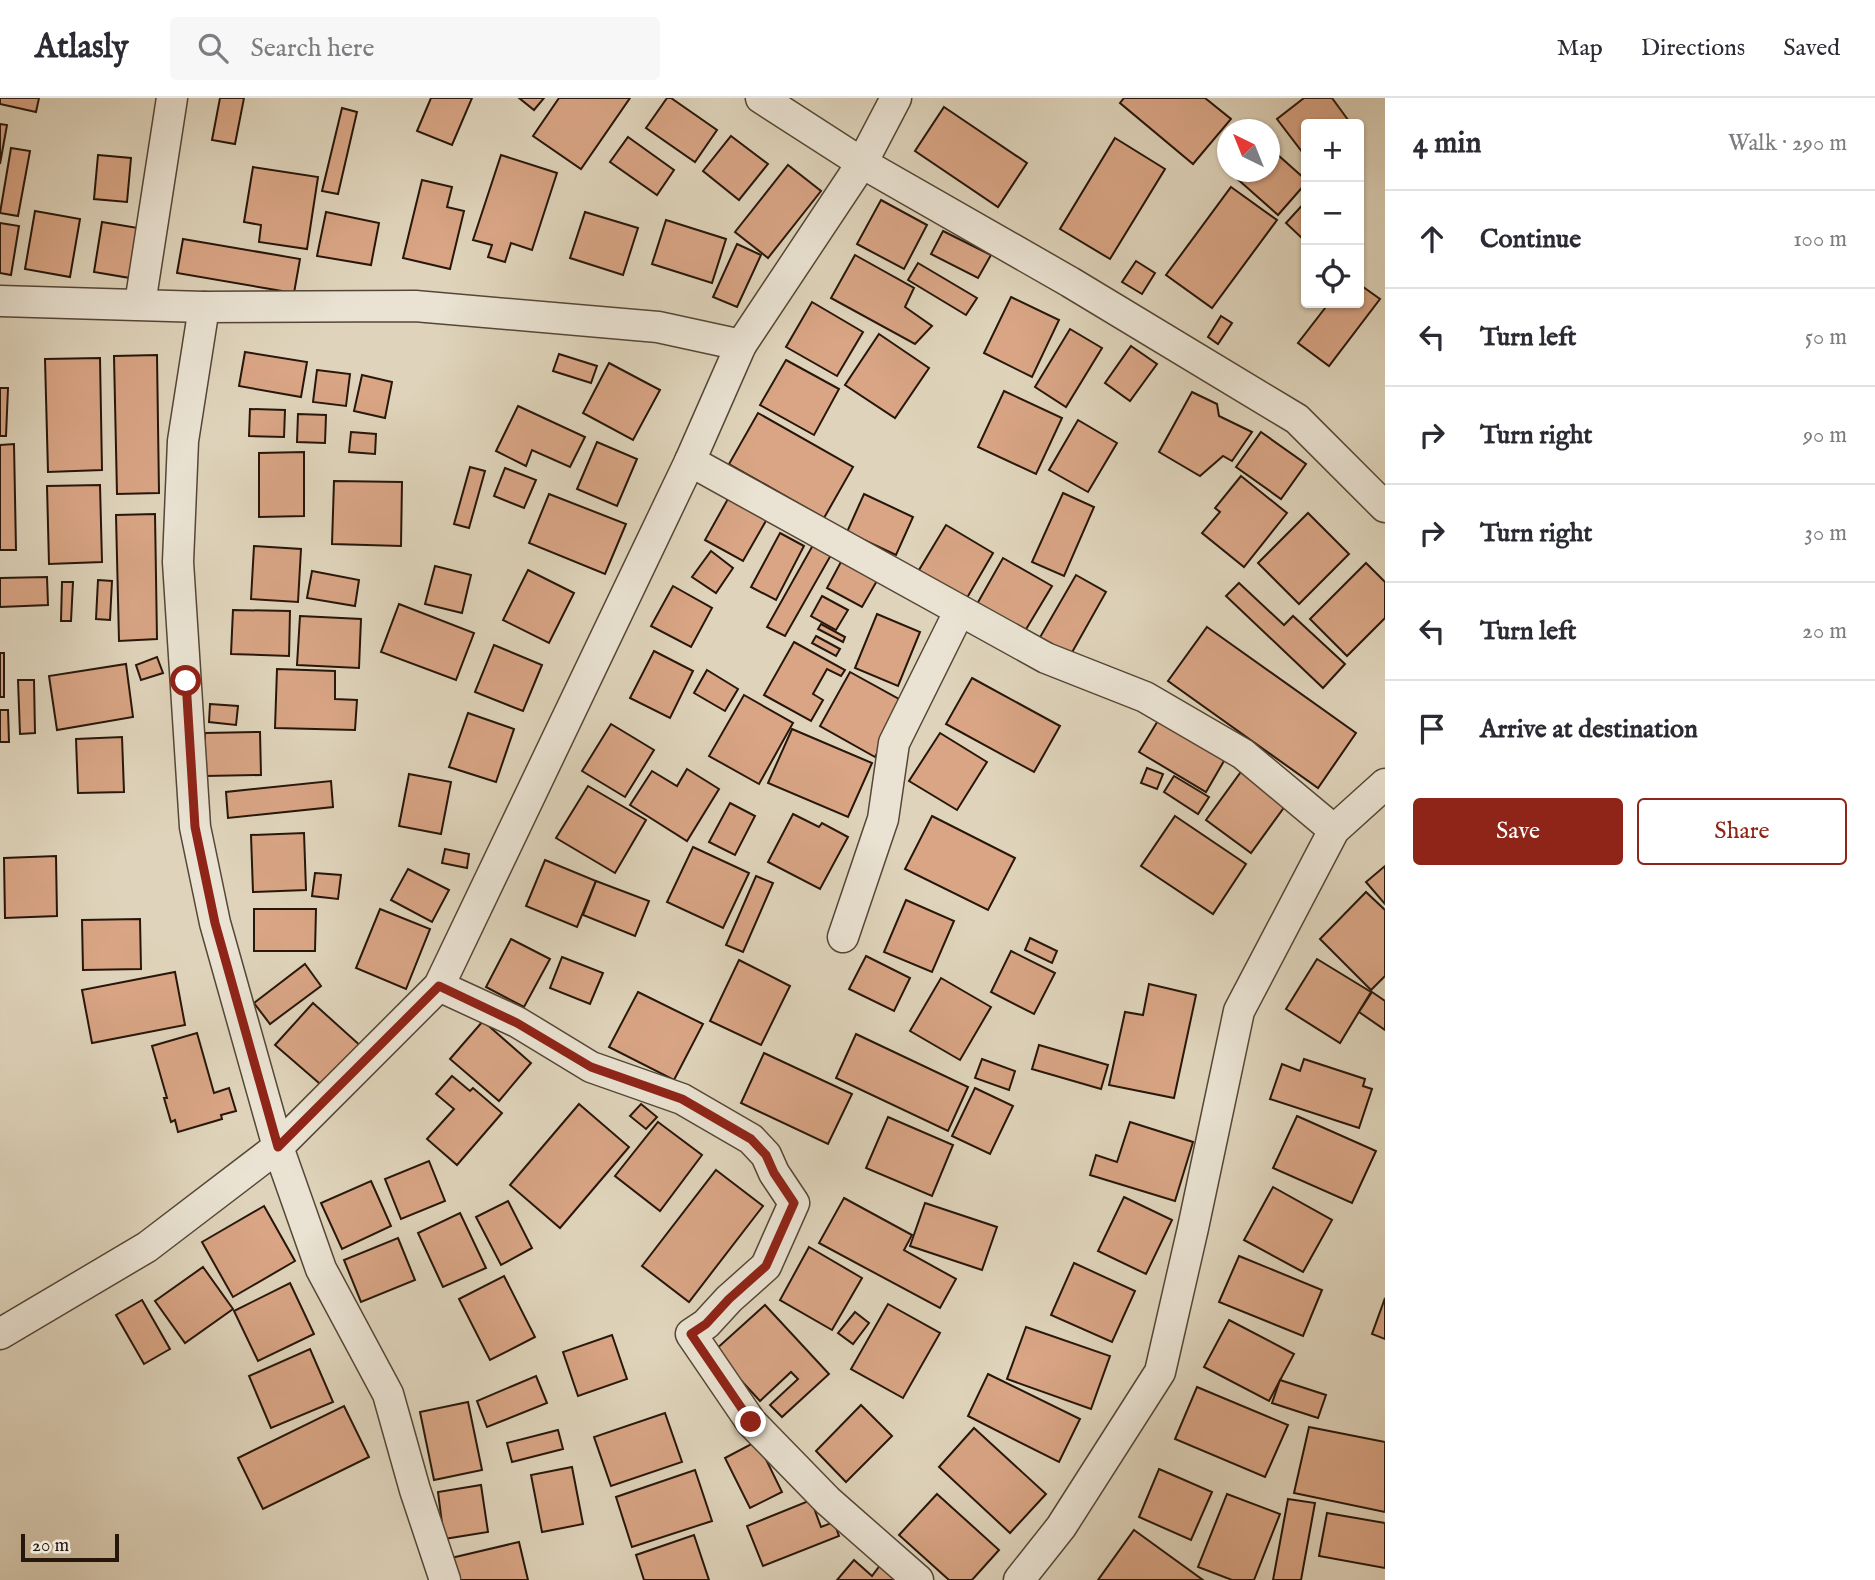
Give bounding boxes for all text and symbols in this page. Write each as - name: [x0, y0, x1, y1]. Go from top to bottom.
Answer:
- search box: [170, 17, 660, 80]
- text: Atlasly: [35, 27, 128, 69]
- icon: search: [194, 29, 232, 67]
- text: Search here: [250, 32, 374, 65]
- text: Map: [1557, 33, 1603, 64]
- text: Directions: [1641, 33, 1745, 64]
- text: Saved: [1783, 33, 1840, 64]
- north arrow: [1217, 119, 1280, 182]
- map controls: [1301, 119, 1364, 308]
- button: +: [1301, 119, 1364, 182]
- text: 4 min: [1413, 125, 1481, 163]
- text: Walk · 290 m: [1728, 129, 1847, 158]
- button: −: [1301, 182, 1364, 245]
- icon: ahead: [1413, 220, 1451, 258]
- text: Continue: [1480, 223, 1581, 256]
- text: 100 m: [1793, 225, 1847, 254]
- button: locate: [1301, 245, 1364, 308]
- icon: left: [1413, 318, 1451, 356]
- text: Turn left: [1480, 321, 1577, 354]
- text: 50 m: [1805, 323, 1847, 352]
- icon: right: [1413, 416, 1451, 454]
- text: Turn right: [1480, 419, 1593, 452]
- text: 90 m: [1803, 421, 1847, 450]
- icon: right: [1413, 514, 1451, 552]
- text: Turn right: [1480, 517, 1593, 550]
- text: 30 m: [1804, 519, 1847, 548]
- icon: left: [1413, 612, 1451, 650]
- text: Turn left: [1480, 615, 1577, 648]
- text: 20 m: [1802, 617, 1847, 646]
- route start: [170, 665, 201, 696]
- icon: arrive: [1413, 710, 1451, 748]
- text: Arrive at destination: [1480, 713, 1698, 746]
- button: Save: [1413, 798, 1623, 865]
- button: Share: [1637, 798, 1847, 865]
- route end: [735, 1406, 766, 1437]
- scale bar: [21, 1531, 119, 1563]
- text: 20 m: [32, 1534, 69, 1558]

